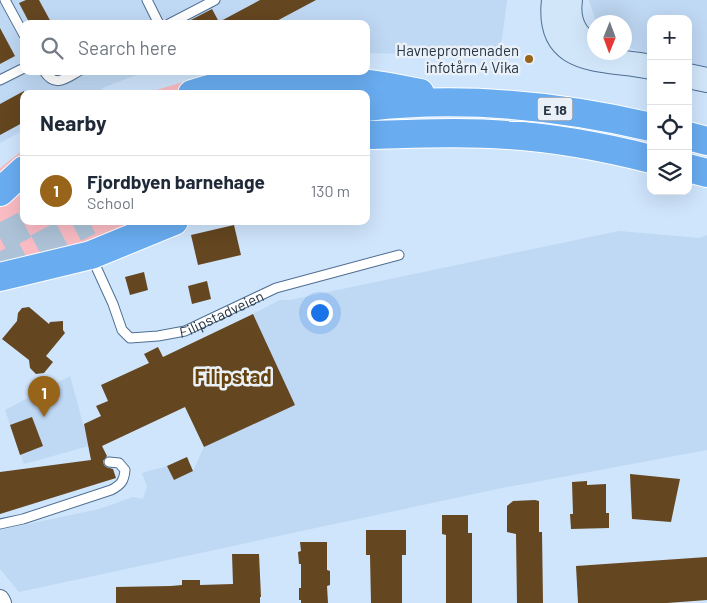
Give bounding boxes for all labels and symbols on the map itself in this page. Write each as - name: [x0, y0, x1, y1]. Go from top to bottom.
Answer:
- north arrow: [587, 15, 632, 60]
- place label: Havnepromenaden infotårn 4 Vika: [396, 41, 519, 76]
- marker: Havnepromenaden infotårn 4 Vika: [523, 53, 535, 65]
- road number: E 18: [538, 98, 572, 120]
- street label: Filipstadveien: [178, 286, 266, 341]
- your location: [307, 300, 333, 326]
- district label: Filipstad: [194, 364, 272, 388]
- pin: 1: [28, 376, 60, 417]

